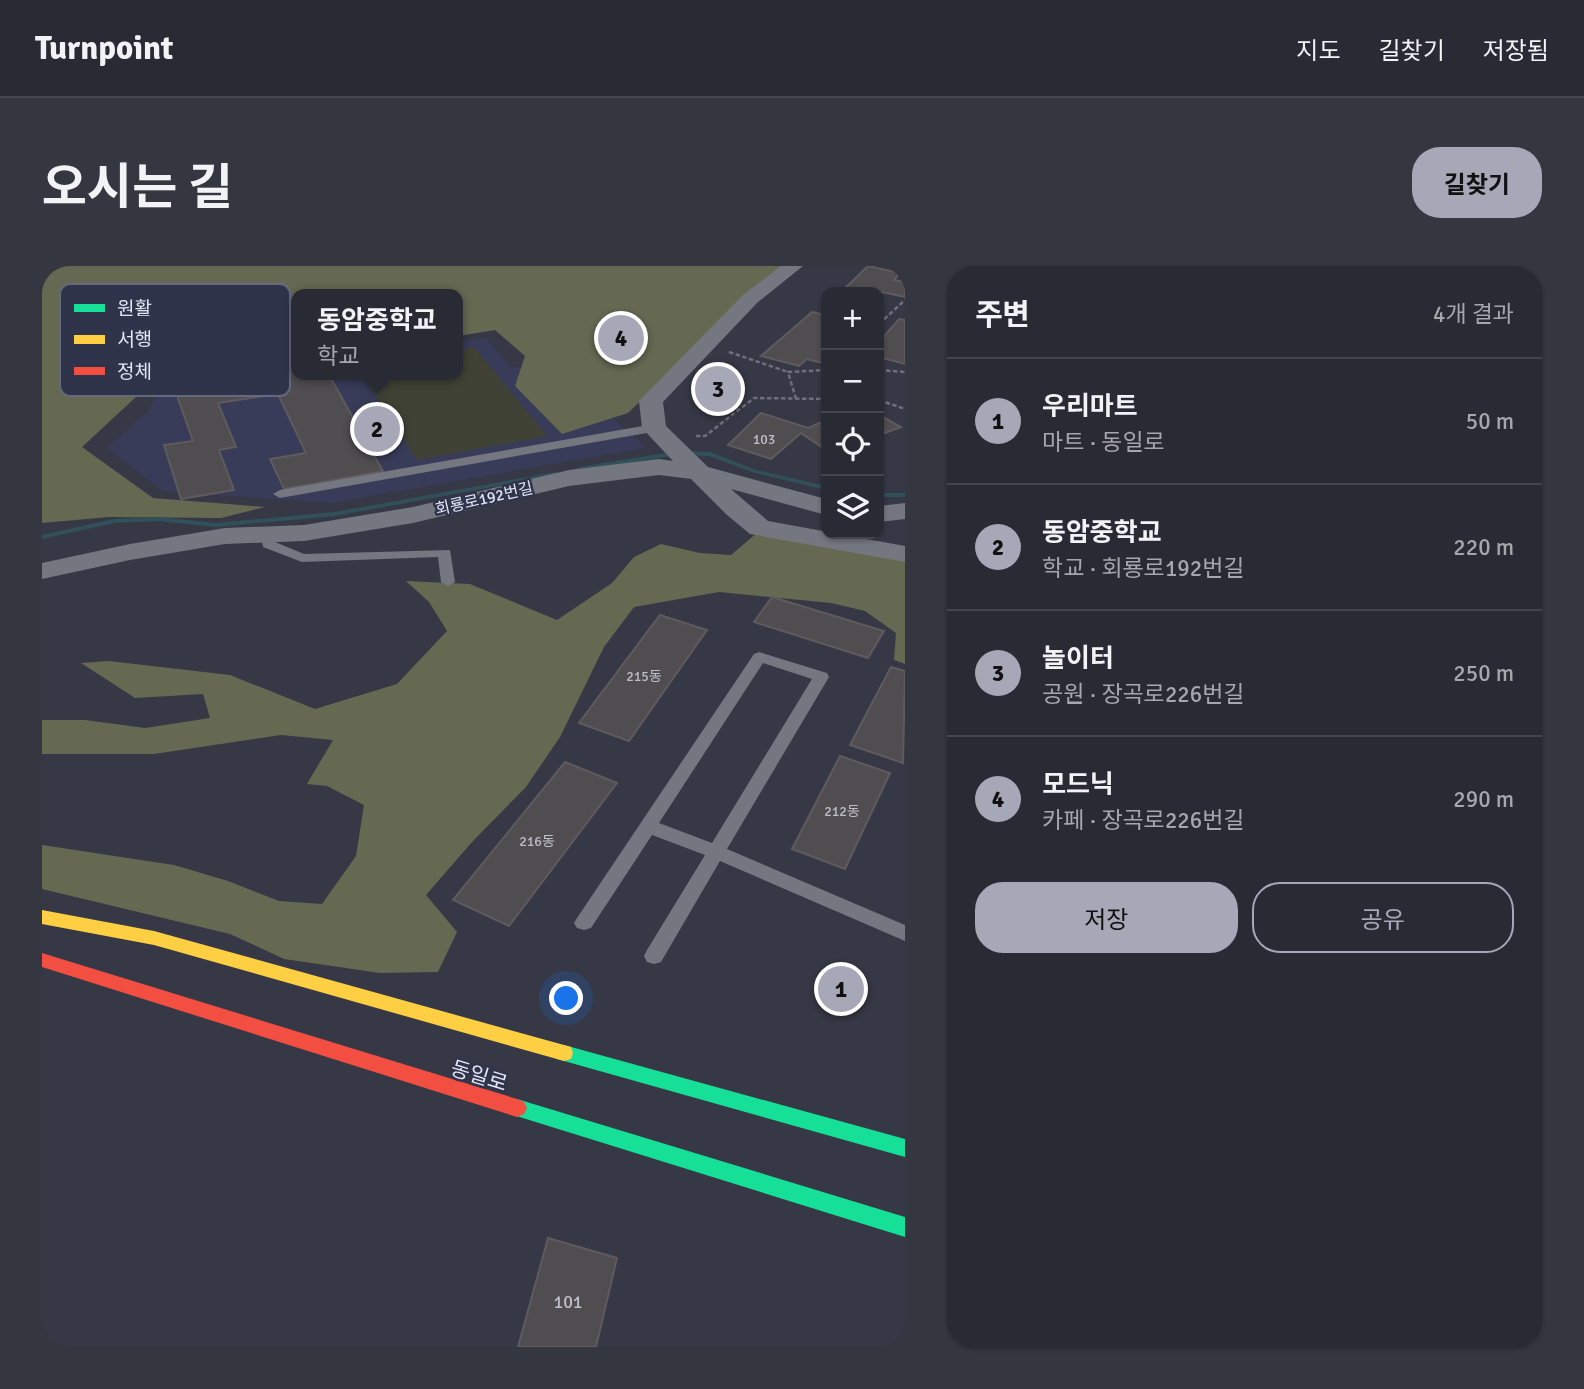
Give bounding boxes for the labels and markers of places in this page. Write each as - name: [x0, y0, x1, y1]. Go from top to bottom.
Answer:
- pin: 4: [598, 312, 644, 364]
- pin: 3: [695, 363, 741, 415]
- pin: 2: [354, 403, 400, 455]
- pin: 1: [818, 963, 864, 1015]

